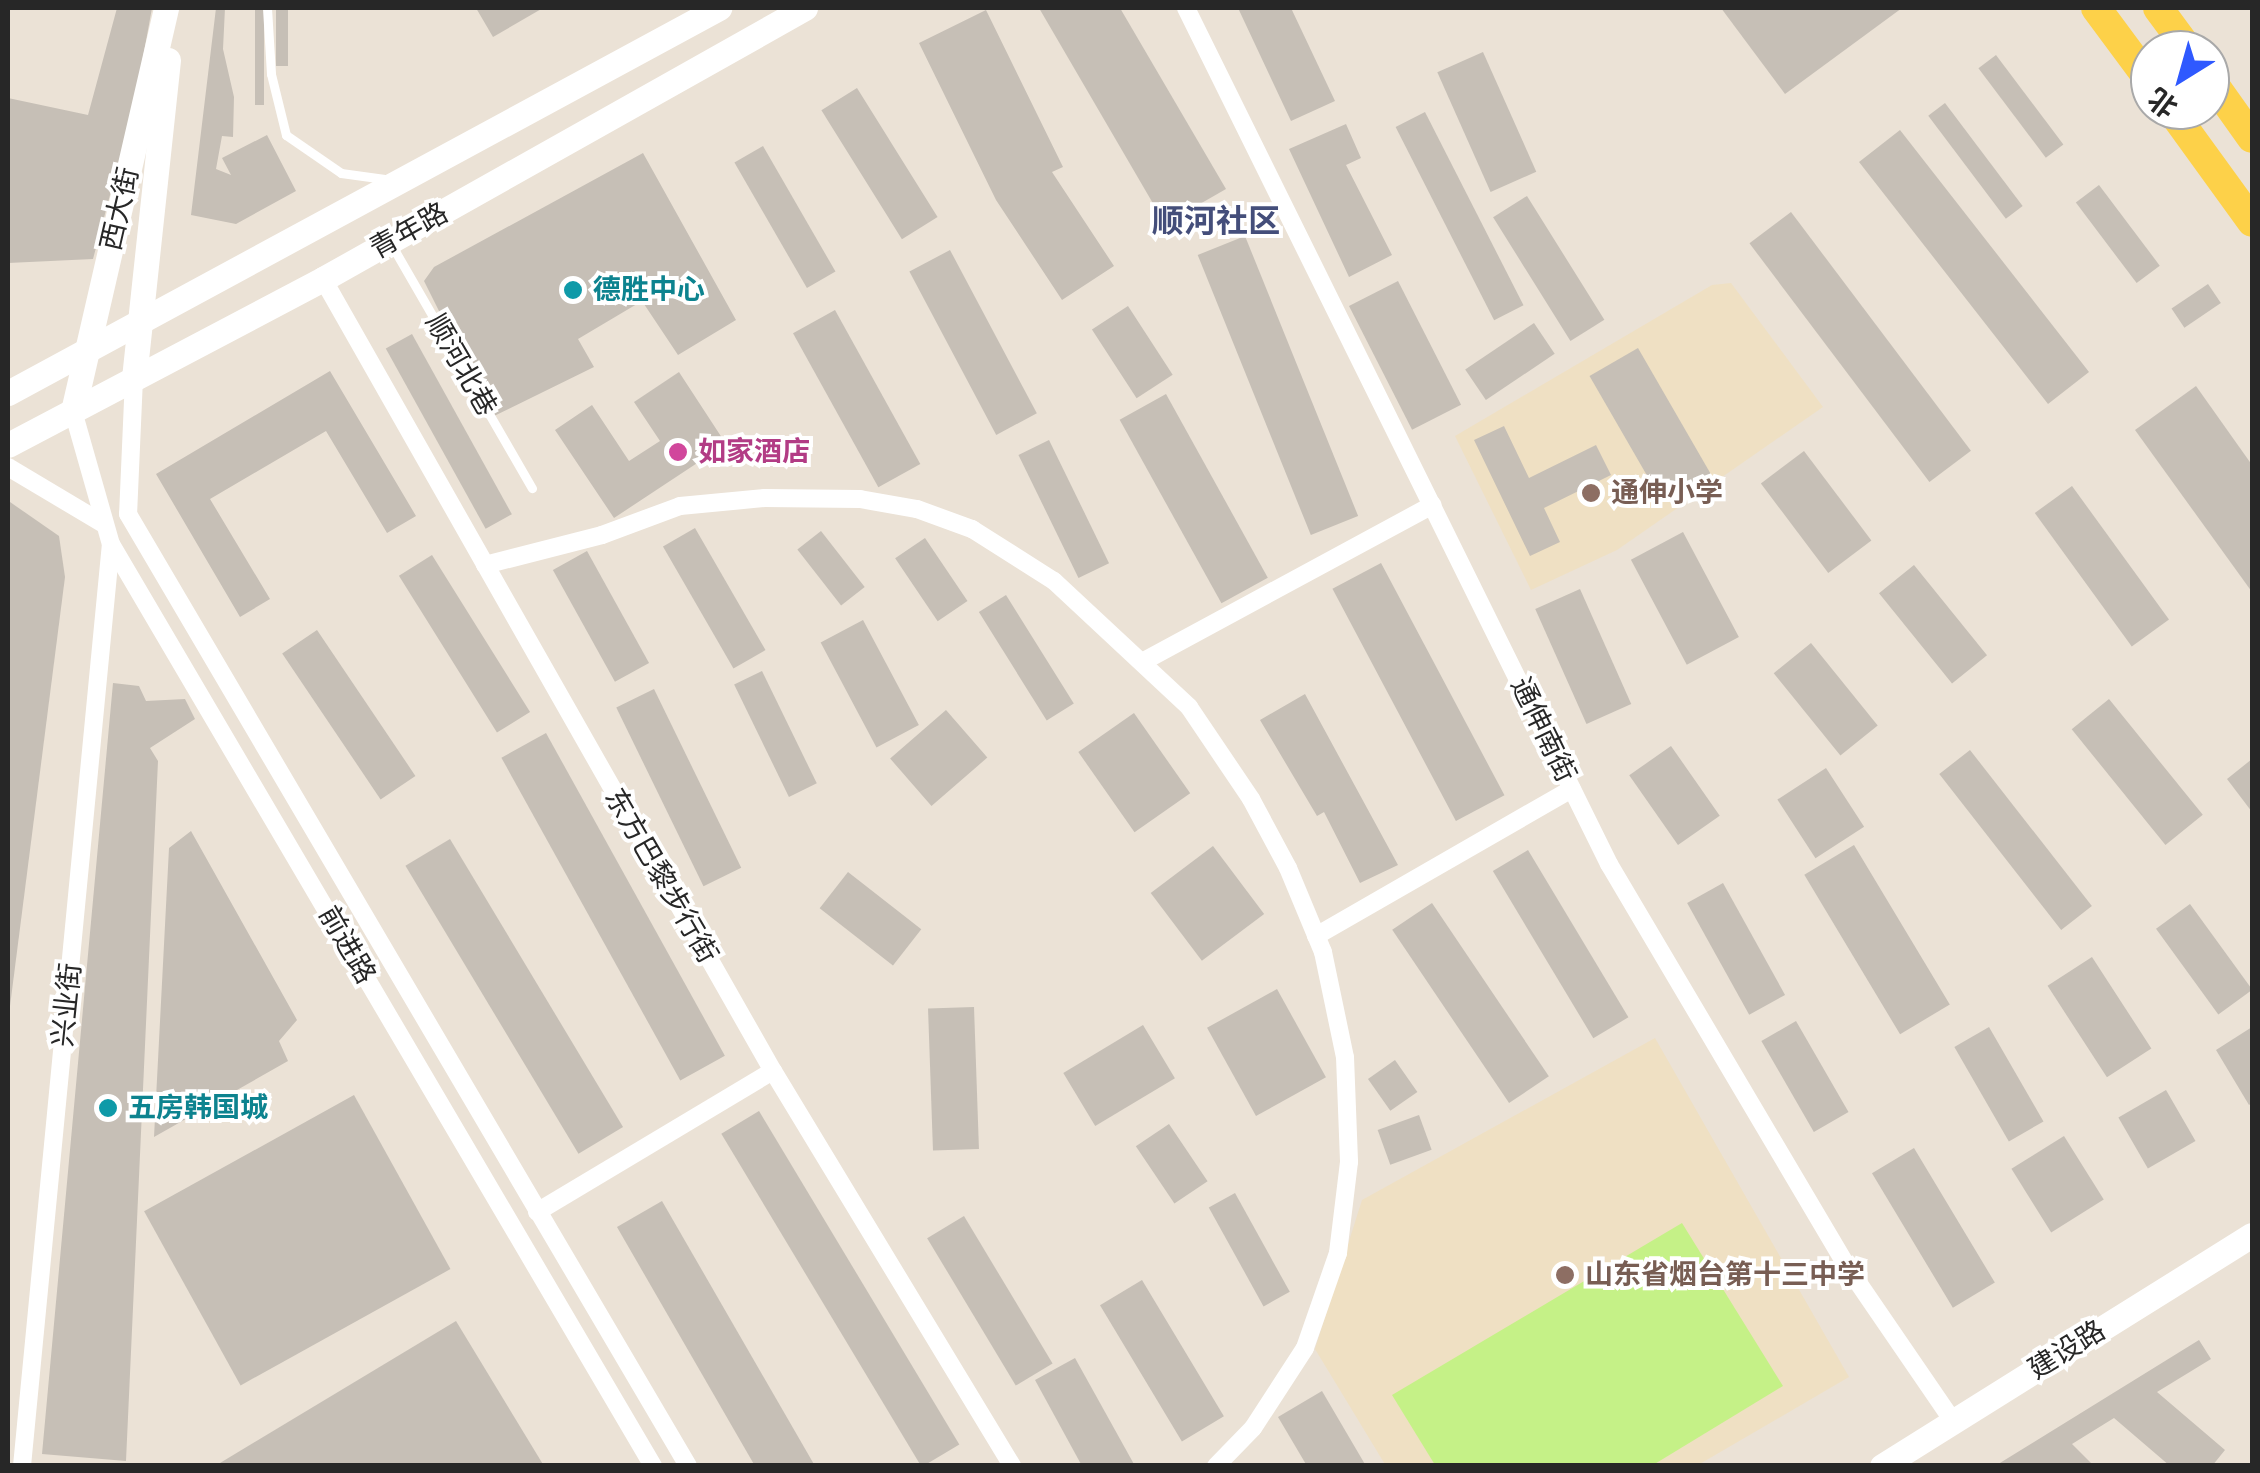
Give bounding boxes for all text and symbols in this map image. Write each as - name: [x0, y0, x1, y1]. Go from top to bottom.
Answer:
- north arrow: [2130, 30, 2230, 130]
- text: 北: [2142, 80, 2185, 124]
- street label: 西大街: [94, 164, 146, 254]
- street label: 青年路: [364, 196, 454, 266]
- district label: 顺河社区: [1152, 203, 1280, 241]
- place label: 德胜中心: [593, 273, 705, 307]
- marker: 德胜中心: [562, 279, 584, 301]
- street label: 顺河北巷: [418, 308, 504, 422]
- place label: 如家酒店: [698, 435, 810, 469]
- marker: 如家酒店: [667, 441, 689, 463]
- place label: 通伸小学: [1611, 476, 1723, 510]
- marker: 通伸小学: [1580, 482, 1602, 504]
- street label: 通伸南街: [1503, 672, 1583, 788]
- street label: 东方巴黎步行街: [597, 783, 725, 969]
- street label: 前进路: [311, 900, 383, 990]
- street label: 兴业街: [46, 961, 88, 1049]
- place label: 五房韩国城: [128, 1091, 268, 1125]
- marker: 五房韩国城: [97, 1097, 119, 1119]
- place label: 山东省烟台第十三中学: [1585, 1258, 1865, 1292]
- marker: 山东省烟台第十三中学: [1554, 1264, 1576, 1286]
- street label: 建设路: [2022, 1313, 2112, 1387]

